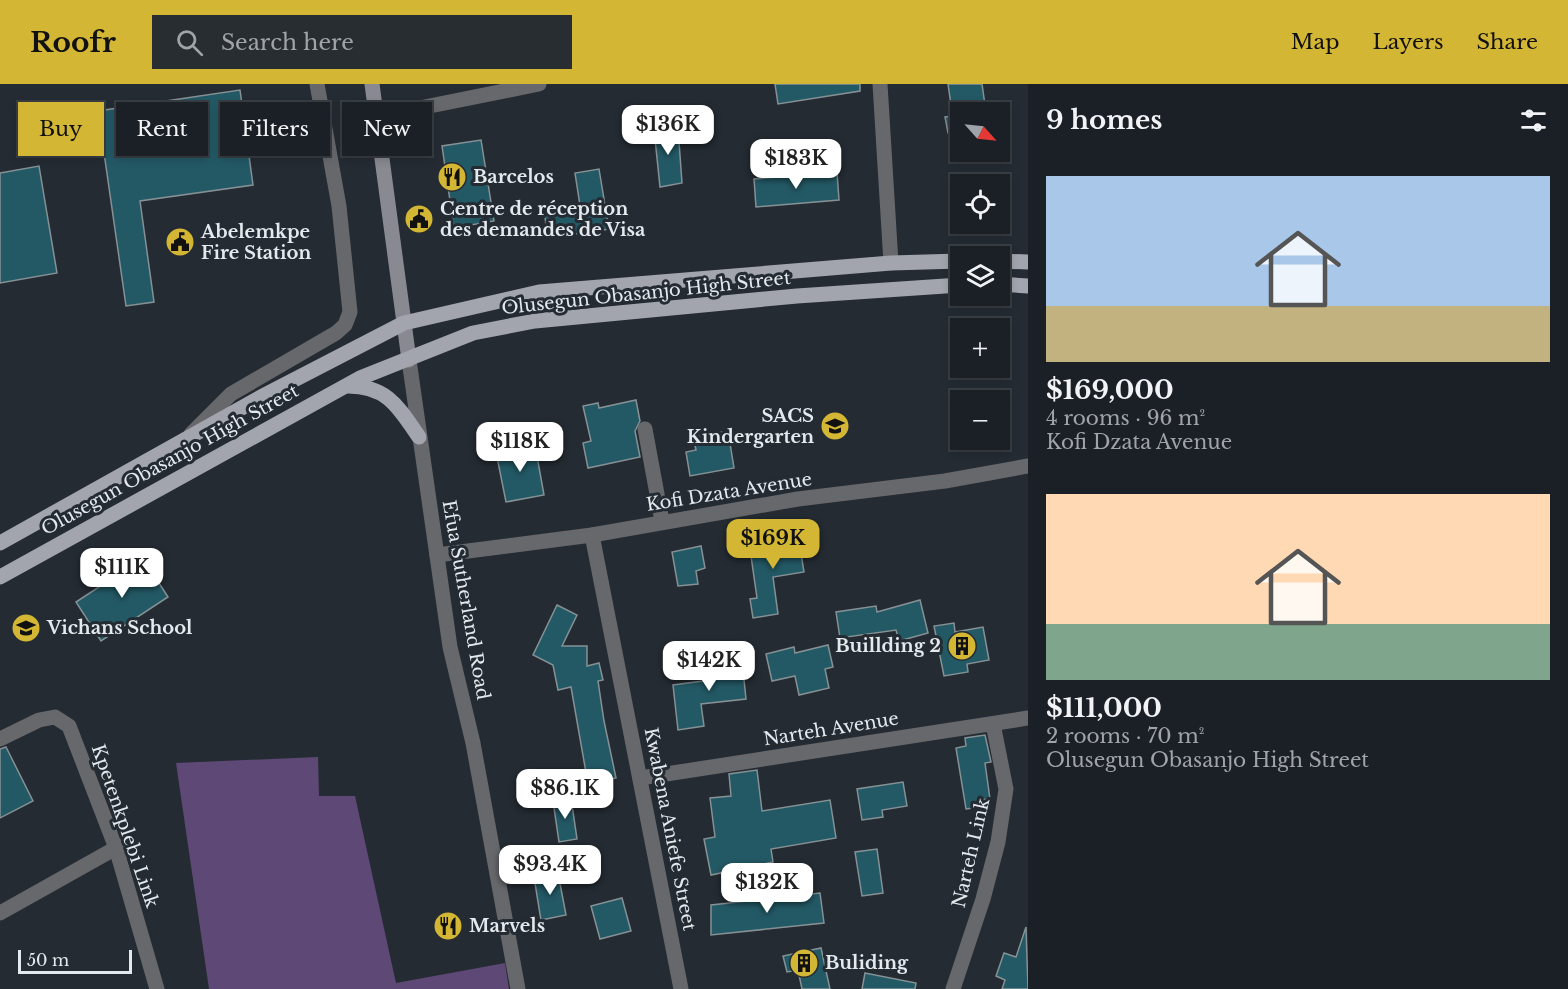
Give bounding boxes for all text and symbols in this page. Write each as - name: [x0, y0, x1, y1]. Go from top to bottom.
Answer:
- search box: [152, 15, 572, 69]
- text: Roofr: [30, 25, 116, 60]
- icon: search: [173, 26, 206, 59]
- text: Search here: [221, 29, 354, 56]
- text: Map: [1291, 29, 1340, 55]
- text: Layers: [1373, 29, 1444, 55]
- text: Share: [1477, 29, 1538, 55]
- chip: Buy: [18, 102, 104, 156]
- chip: Rent: [116, 102, 208, 156]
- chip: Filters: [220, 102, 330, 156]
- chip: New: [342, 102, 432, 156]
- north arrow: [950, 102, 1010, 162]
- map controls: [950, 102, 1010, 450]
- text: 9 homes: [1046, 104, 1162, 136]
- icon: filters: [1517, 104, 1550, 137]
- pin: $136K: [626, 105, 710, 156]
- text: $136K: [636, 112, 700, 136]
- pin: $183K: [754, 139, 838, 190]
- text: $183K: [764, 146, 828, 170]
- restaurant icon: Barcelos: [436, 161, 468, 193]
- place label: Barcelos: [473, 166, 554, 188]
- button: locate: [950, 174, 1010, 234]
- place label: Centre de réception des demandes de Visa: [440, 198, 646, 241]
- public building icon: Centre de réception des demandes de Visa: [403, 203, 435, 235]
- icon: home: [1244, 215, 1352, 323]
- place label: Abelemkpe Fire Station: [200, 221, 311, 264]
- public building icon: Abelemkpe Fire Station: [164, 226, 196, 258]
- button: layers: [950, 246, 1010, 306]
- street label: Olusegun Obasanjo High Street: [500, 267, 792, 319]
- button: +: [950, 318, 1010, 378]
- text: $169,000: [1046, 374, 1174, 406]
- street label: Olusegun Obasanjo High Street: [38, 380, 303, 540]
- button: −: [950, 390, 1010, 450]
- place label: SACS Kindergarten: [687, 405, 814, 448]
- text: 4 rooms · 96 m²: [1046, 406, 1205, 430]
- school or university icon: SACS Kindergarten: [819, 410, 851, 442]
- pin: $118K: [478, 422, 562, 473]
- text: $118K: [490, 429, 550, 453]
- text: Kofi Dzata Avenue: [1046, 430, 1232, 454]
- street label: Kofi Dzata Avenue: [645, 468, 813, 516]
- street label: Efua Sutherland Road: [438, 498, 494, 702]
- pin: $169K: [731, 519, 815, 570]
- text: $169K: [741, 526, 806, 550]
- icon: home: [1244, 533, 1352, 641]
- pin: $111K: [80, 548, 164, 599]
- text: $111K: [94, 555, 150, 579]
- school or university icon: Vichans School: [10, 612, 42, 644]
- place label: Vichans School: [46, 617, 193, 639]
- building icon: Buillding 2: [946, 630, 978, 662]
- place label: Buillding 2: [835, 635, 941, 657]
- pin: $142K: [667, 641, 751, 692]
- text: $142K: [677, 648, 741, 672]
- text: $111,000: [1046, 692, 1162, 724]
- street label: Narteh Avenue: [762, 707, 900, 751]
- text: 2 rooms · 70 m²: [1046, 724, 1204, 748]
- street label: Kwabena Aniefe Street: [640, 726, 701, 933]
- street label: Kpetenkplebi Link: [87, 741, 163, 911]
- text: Olusegun Obasanjo High Street: [1046, 748, 1369, 772]
- pin: $86.1K: [516, 769, 614, 820]
- text: $86.1K: [530, 776, 600, 800]
- street label: Narteh Link: [948, 796, 994, 910]
- pin: $93.4K: [501, 845, 599, 896]
- text: $93.4K: [513, 852, 587, 876]
- pin: $132K: [725, 863, 809, 914]
- text: $132K: [735, 870, 799, 894]
- restaurant icon: Marvels: [432, 910, 464, 942]
- place label: Marvels: [469, 915, 545, 937]
- scale bar: [18, 947, 132, 974]
- building icon: Buliding: [788, 947, 820, 979]
- text: 50 m: [27, 950, 69, 970]
- place label: Buliding: [825, 952, 909, 974]

